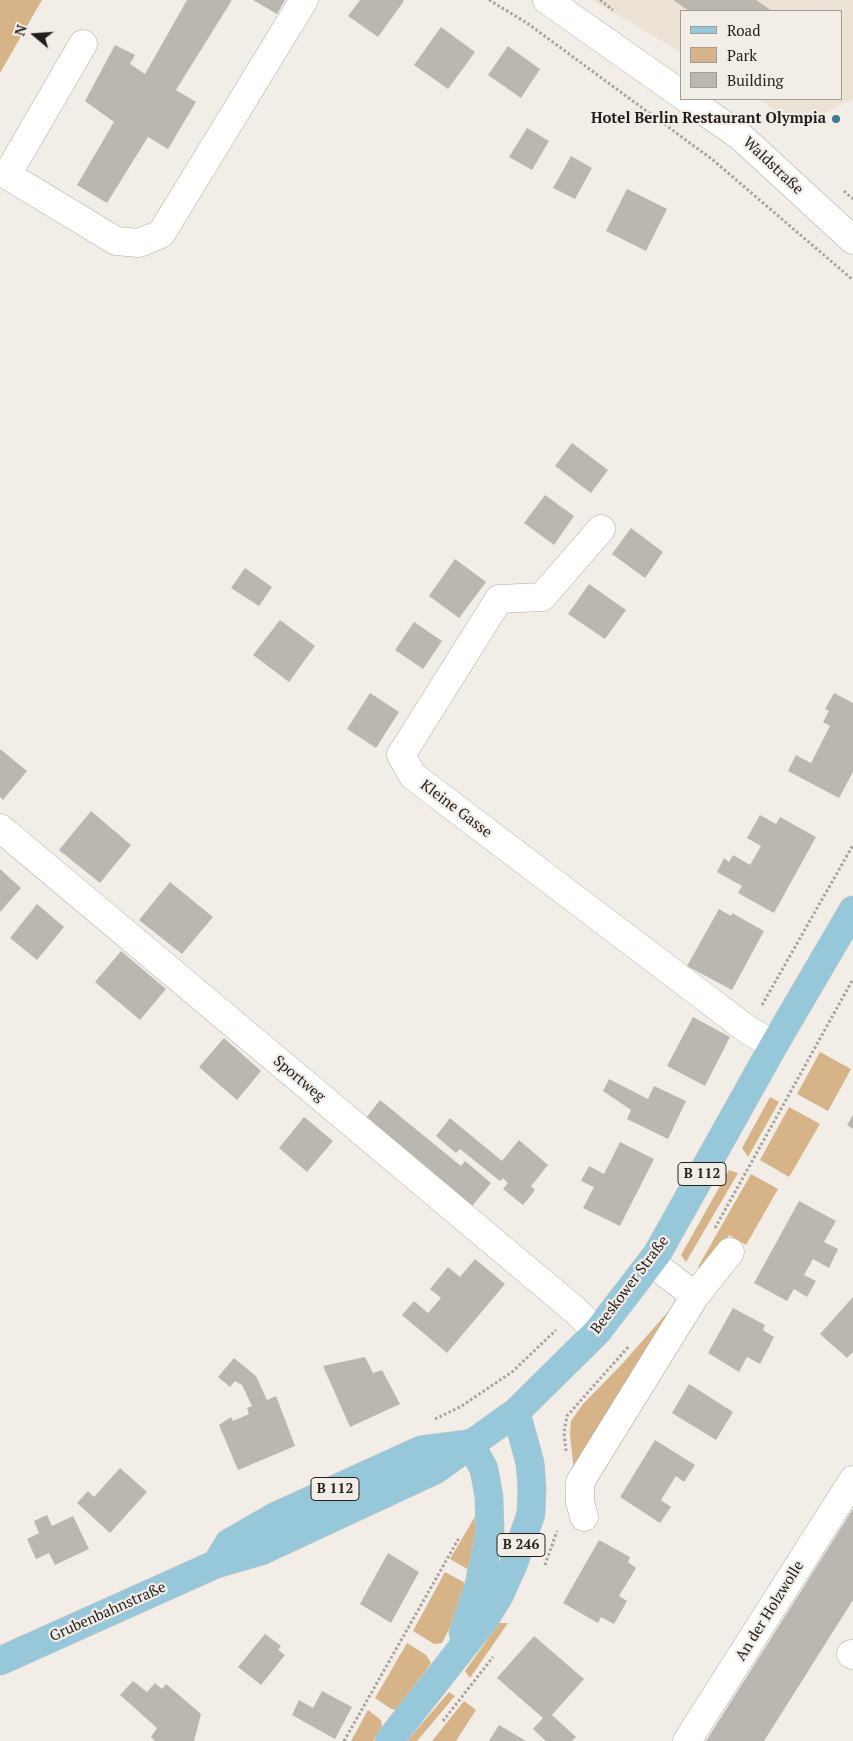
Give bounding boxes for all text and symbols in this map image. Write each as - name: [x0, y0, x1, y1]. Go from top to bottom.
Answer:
- north arrow: [10, 10, 60, 60]
- legend: [680, 10, 843, 100]
- text: Road: [727, 20, 760, 40]
- text: N: [10, 22, 31, 38]
- text: Park: [727, 45, 757, 65]
- text: Building: [727, 70, 784, 90]
- place label: Hotel Berlin Restaurant Olympia: [591, 110, 826, 128]
- marker: Hotel Berlin Restaurant Olympia: [830, 113, 842, 125]
- street label: Waldstraße: [739, 134, 807, 198]
- street label: Kleine Gasse: [417, 776, 495, 842]
- street label: Sportweg: [269, 1052, 329, 1106]
- road number: B 112: [678, 1162, 726, 1186]
- street label: Beeskower Straße: [587, 1232, 673, 1338]
- road number: B 112: [311, 1478, 359, 1500]
- road number: B 246: [497, 1534, 545, 1556]
- street label: An der Holzwolle: [732, 1558, 808, 1664]
- street label: Grubenbahnstraße: [47, 1578, 169, 1646]

